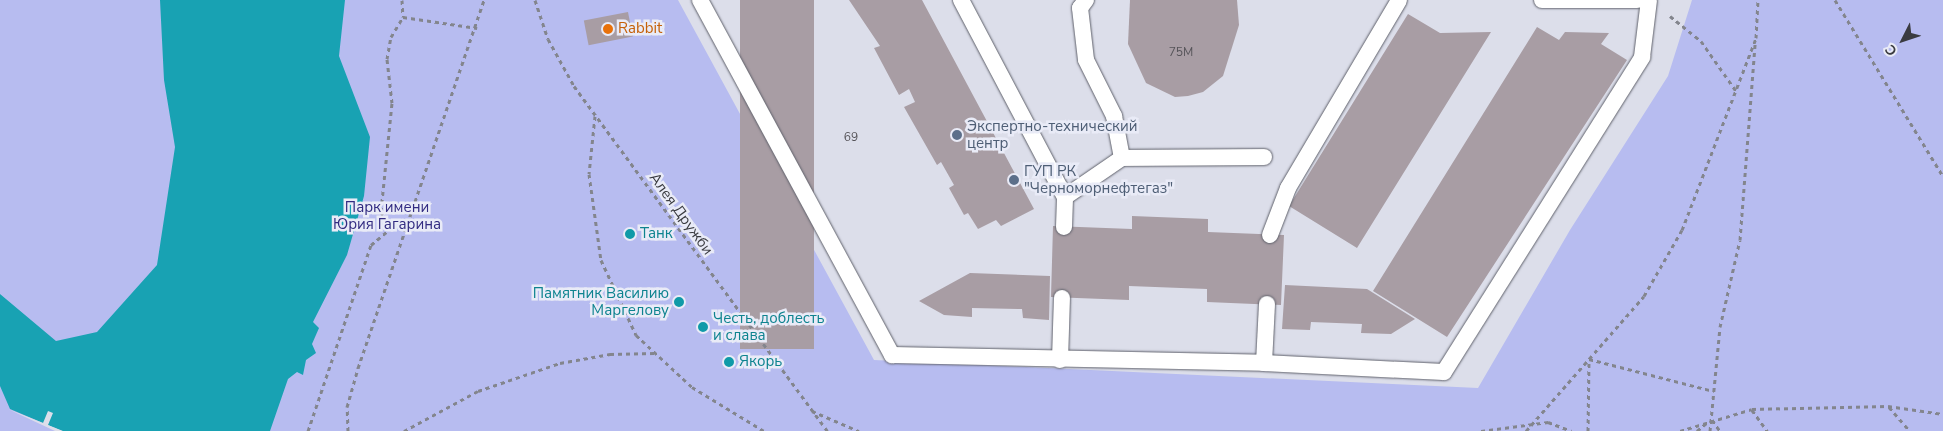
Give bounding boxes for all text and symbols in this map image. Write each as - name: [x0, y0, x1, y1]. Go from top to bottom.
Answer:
- north arrow: [1878, 15, 1928, 65]
- place label: Rabbit: [618, 20, 662, 38]
- marker: Rabbit: [602, 23, 614, 35]
- text: С: [1881, 40, 1902, 60]
- house number: 75М: [1169, 46, 1193, 60]
- place label: Экспертно-технический центр: [967, 117, 1138, 152]
- marker: Экспертно-технический центр: [951, 129, 963, 141]
- house number: 69: [844, 131, 858, 145]
- place label: ГУП РК "Черноморнефтегаз": [1024, 162, 1173, 197]
- street label: Алея Дружби: [645, 169, 717, 259]
- marker: ГУП РК "Черноморнефтегаз": [1008, 174, 1020, 186]
- park label: Парк имени Юрия Гагарина: [333, 198, 441, 233]
- place label: Танк: [640, 225, 673, 243]
- marker: Танк: [624, 228, 636, 240]
- place label: Памятник Василию Маргелову: [533, 284, 669, 319]
- marker: Памятник Василию Маргелову: [673, 296, 685, 308]
- place label: Честь, доблесть и слава: [713, 309, 825, 344]
- marker: Честь, доблесть и слава: [697, 321, 709, 333]
- place label: Якорь: [739, 353, 782, 371]
- marker: Якорь: [723, 356, 735, 368]

